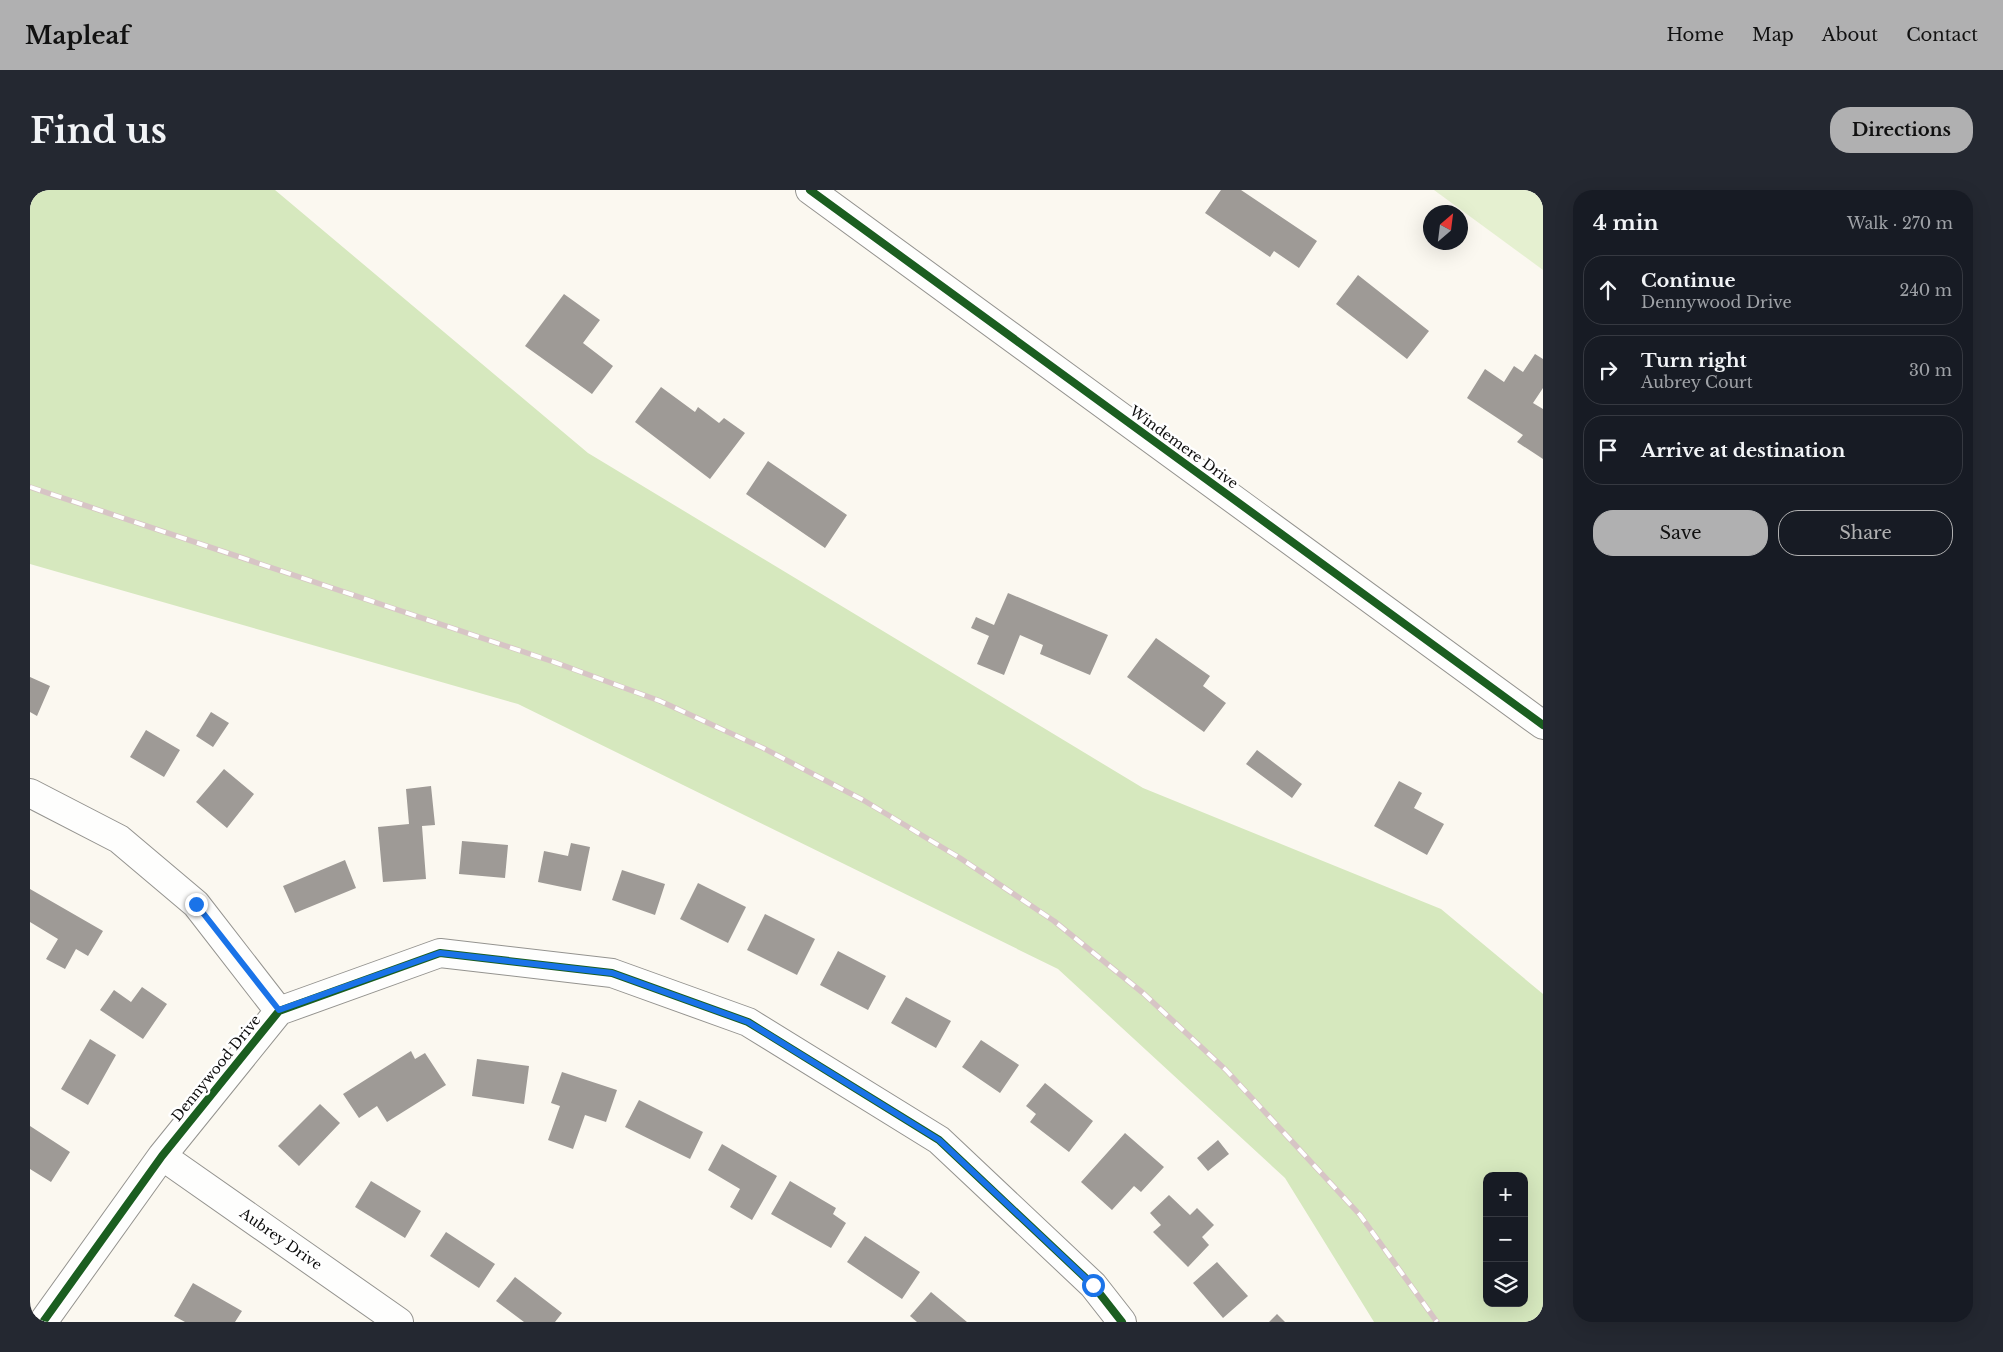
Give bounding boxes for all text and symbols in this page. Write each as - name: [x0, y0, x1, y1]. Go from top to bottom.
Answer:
- text: Mapleaf: [25, 21, 130, 50]
- text: Home: [1666, 24, 1724, 46]
- text: Map: [1752, 24, 1794, 46]
- text: About: [1822, 24, 1878, 46]
- text: Contact: [1906, 24, 1978, 46]
- button: Directions: [1830, 107, 1973, 153]
- text: Find us: [30, 109, 167, 152]
- north arrow: [1423, 205, 1468, 250]
- text: 4 min: [1593, 210, 1659, 236]
- text: Walk · 270 m: [1847, 213, 1953, 233]
- text: Continue: [1641, 269, 1736, 292]
- icon: ahead: [1594, 276, 1622, 304]
- text: 240 m: [1900, 280, 1952, 300]
- text: Dennywood Drive: [1641, 292, 1792, 312]
- text: Turn right: [1641, 349, 1747, 372]
- icon: right: [1594, 356, 1622, 384]
- text: 30 m: [1909, 360, 1952, 380]
- text: Aubrey Court: [1641, 372, 1753, 392]
- street label: Windemere Drive: [1125, 401, 1242, 492]
- icon: arrive: [1594, 436, 1622, 464]
- text: Arrive at destination: [1641, 439, 1845, 462]
- button: Save: [1593, 510, 1768, 556]
- button: Share: [1778, 510, 1953, 556]
- route end: [185, 893, 208, 916]
- street label: Dennywood Drive: [168, 1011, 264, 1125]
- map controls: [1483, 1172, 1528, 1307]
- button: +: [1483, 1172, 1528, 1217]
- street label: Aubrey Drive: [236, 1203, 326, 1274]
- button: −: [1483, 1217, 1528, 1262]
- button: layers: [1483, 1262, 1528, 1307]
- route start: [1082, 1274, 1105, 1297]

